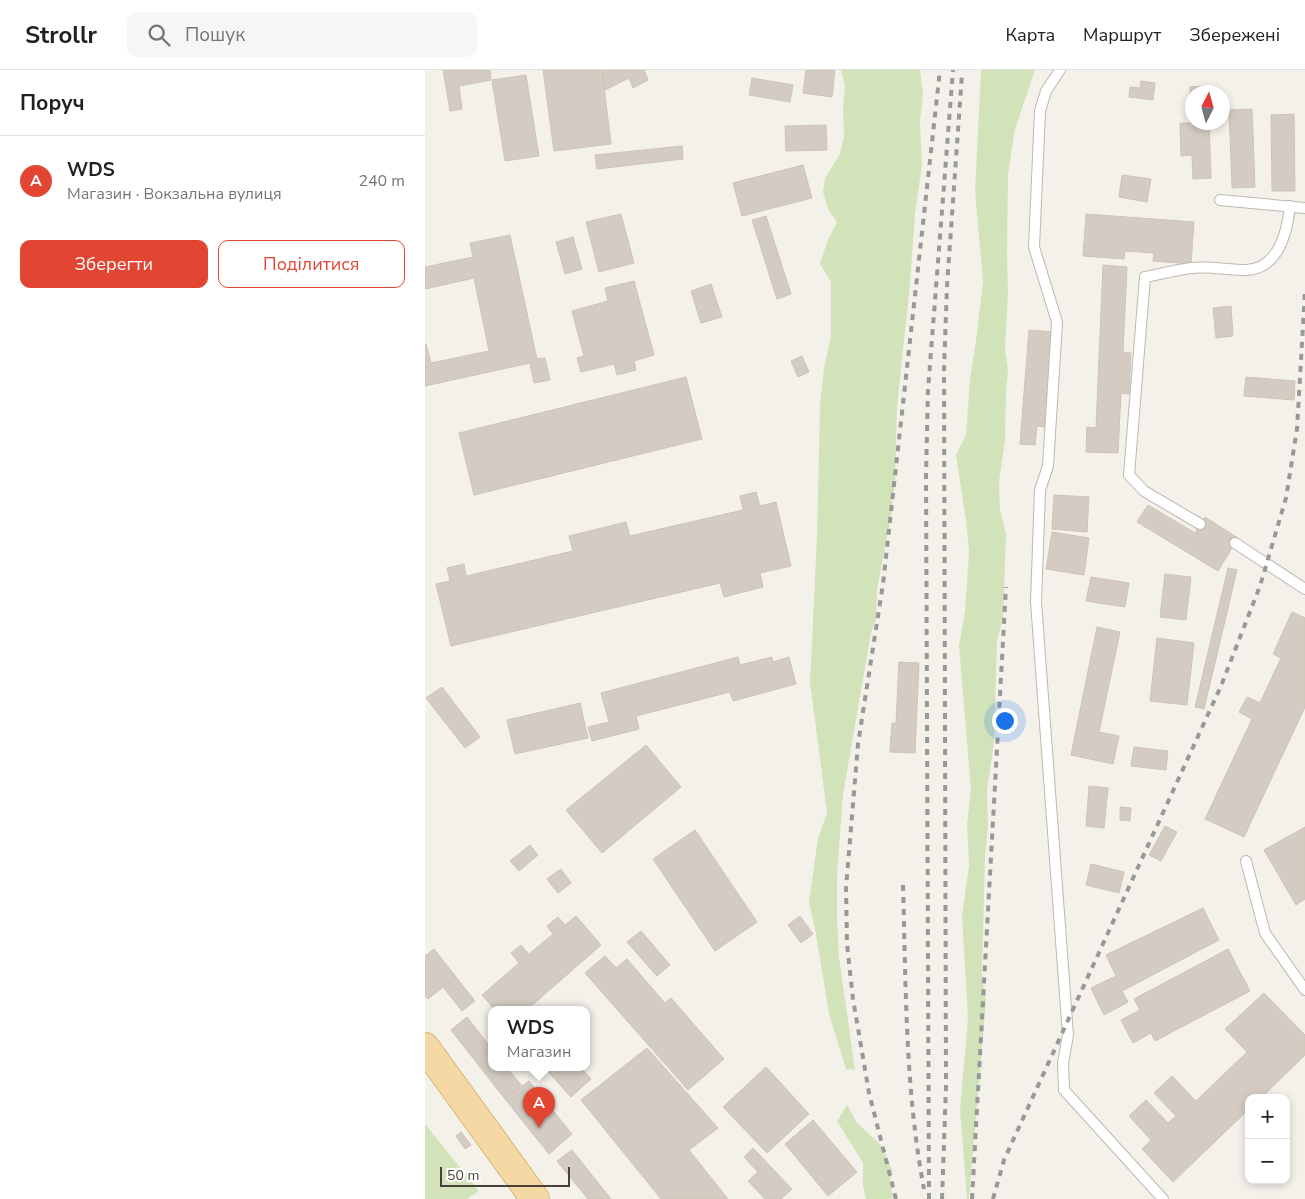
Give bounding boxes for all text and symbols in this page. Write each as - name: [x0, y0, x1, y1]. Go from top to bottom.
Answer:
- search box: [127, 12, 477, 57]
- text: Strollr: [25, 19, 97, 51]
- icon: search: [145, 21, 173, 49]
- text: Пошук: [185, 22, 245, 48]
- text: Карта: [1006, 23, 1055, 47]
- text: Маршрут: [1083, 23, 1161, 47]
- text: Збережені: [1189, 23, 1280, 47]
- north arrow: [1185, 85, 1230, 130]
- text: Поруч: [20, 89, 85, 117]
- text: WDS: [67, 157, 115, 183]
- text: A: [30, 170, 42, 192]
- text: 240 m: [358, 170, 405, 192]
- text: Магазин · Вокзальна вулиця: [67, 183, 282, 205]
- button: Зберегти: [20, 240, 208, 288]
- button: Поділитися: [218, 240, 405, 288]
- your location: [992, 708, 1018, 734]
- popup: [488, 1006, 590, 1071]
- text: WDS: [507, 1015, 554, 1041]
- text: Магазин: [507, 1041, 571, 1063]
- pin: A: [523, 1087, 555, 1128]
- map controls: [1245, 1094, 1290, 1184]
- button: +: [1245, 1094, 1290, 1139]
- button: −: [1245, 1139, 1290, 1184]
- scale bar: [440, 1164, 570, 1187]
- text: 50 m: [447, 1166, 479, 1185]

